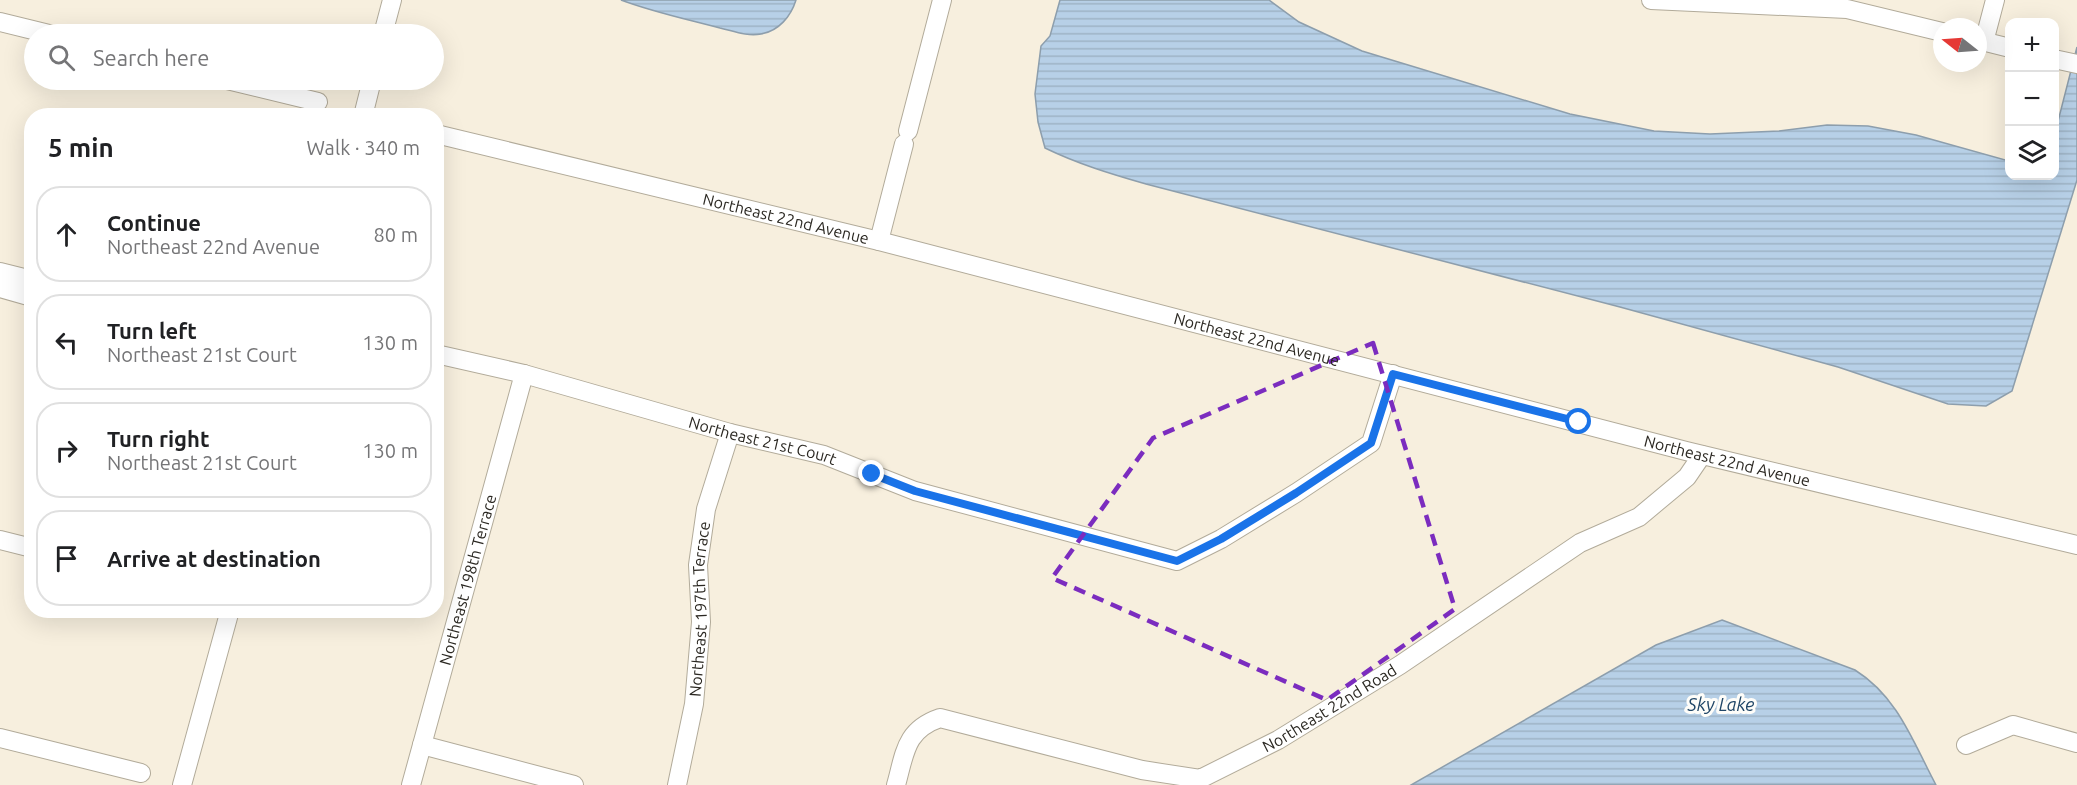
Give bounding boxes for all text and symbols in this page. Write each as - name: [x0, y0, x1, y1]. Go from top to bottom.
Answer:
- north arrow: [1933, 18, 1987, 72]
- map controls: [2005, 18, 2059, 180]
- button: +: [2005, 18, 2059, 72]
- search box: [24, 24, 444, 90]
- icon: search: [45, 41, 78, 74]
- text: Search here: [93, 45, 209, 70]
- button: −: [2005, 72, 2059, 126]
- button: layers: [2005, 126, 2059, 180]
- text: 5 min: [48, 133, 114, 162]
- text: Walk · 340 m: [307, 136, 420, 159]
- street label: Northeast 22nd Avenue: [701, 190, 871, 247]
- text: Continue: [107, 210, 201, 235]
- icon: ahead: [50, 218, 83, 251]
- text: 80 m: [374, 223, 418, 246]
- text: Northeast 22nd Avenue: [107, 235, 320, 258]
- street label: Northeast 22nd Avenue: [1172, 309, 1341, 369]
- text: Turn left: [107, 318, 197, 343]
- icon: left: [50, 326, 83, 359]
- text: 130 m: [362, 331, 418, 354]
- text: Northeast 21st Court: [107, 343, 297, 366]
- route start: [1565, 408, 1591, 434]
- street label: Northeast 21st Court: [687, 413, 840, 468]
- text: Turn right: [107, 426, 209, 451]
- street label: Northeast 22nd Avenue: [1642, 431, 1812, 490]
- icon: right: [50, 434, 83, 467]
- text: 130 m: [362, 439, 418, 462]
- text: Northeast 21st Court: [107, 451, 297, 474]
- route end: [858, 460, 884, 486]
- street label: Northeast 198th Terrace: [435, 492, 499, 667]
- street label: Northeast 197th Terrace: [686, 520, 713, 698]
- icon: arrive: [50, 542, 83, 575]
- text: Arrive at destination: [107, 546, 321, 571]
- street label: Northeast 22nd Road: [1259, 660, 1400, 755]
- water label: Sky Lake: [1687, 694, 1754, 714]

